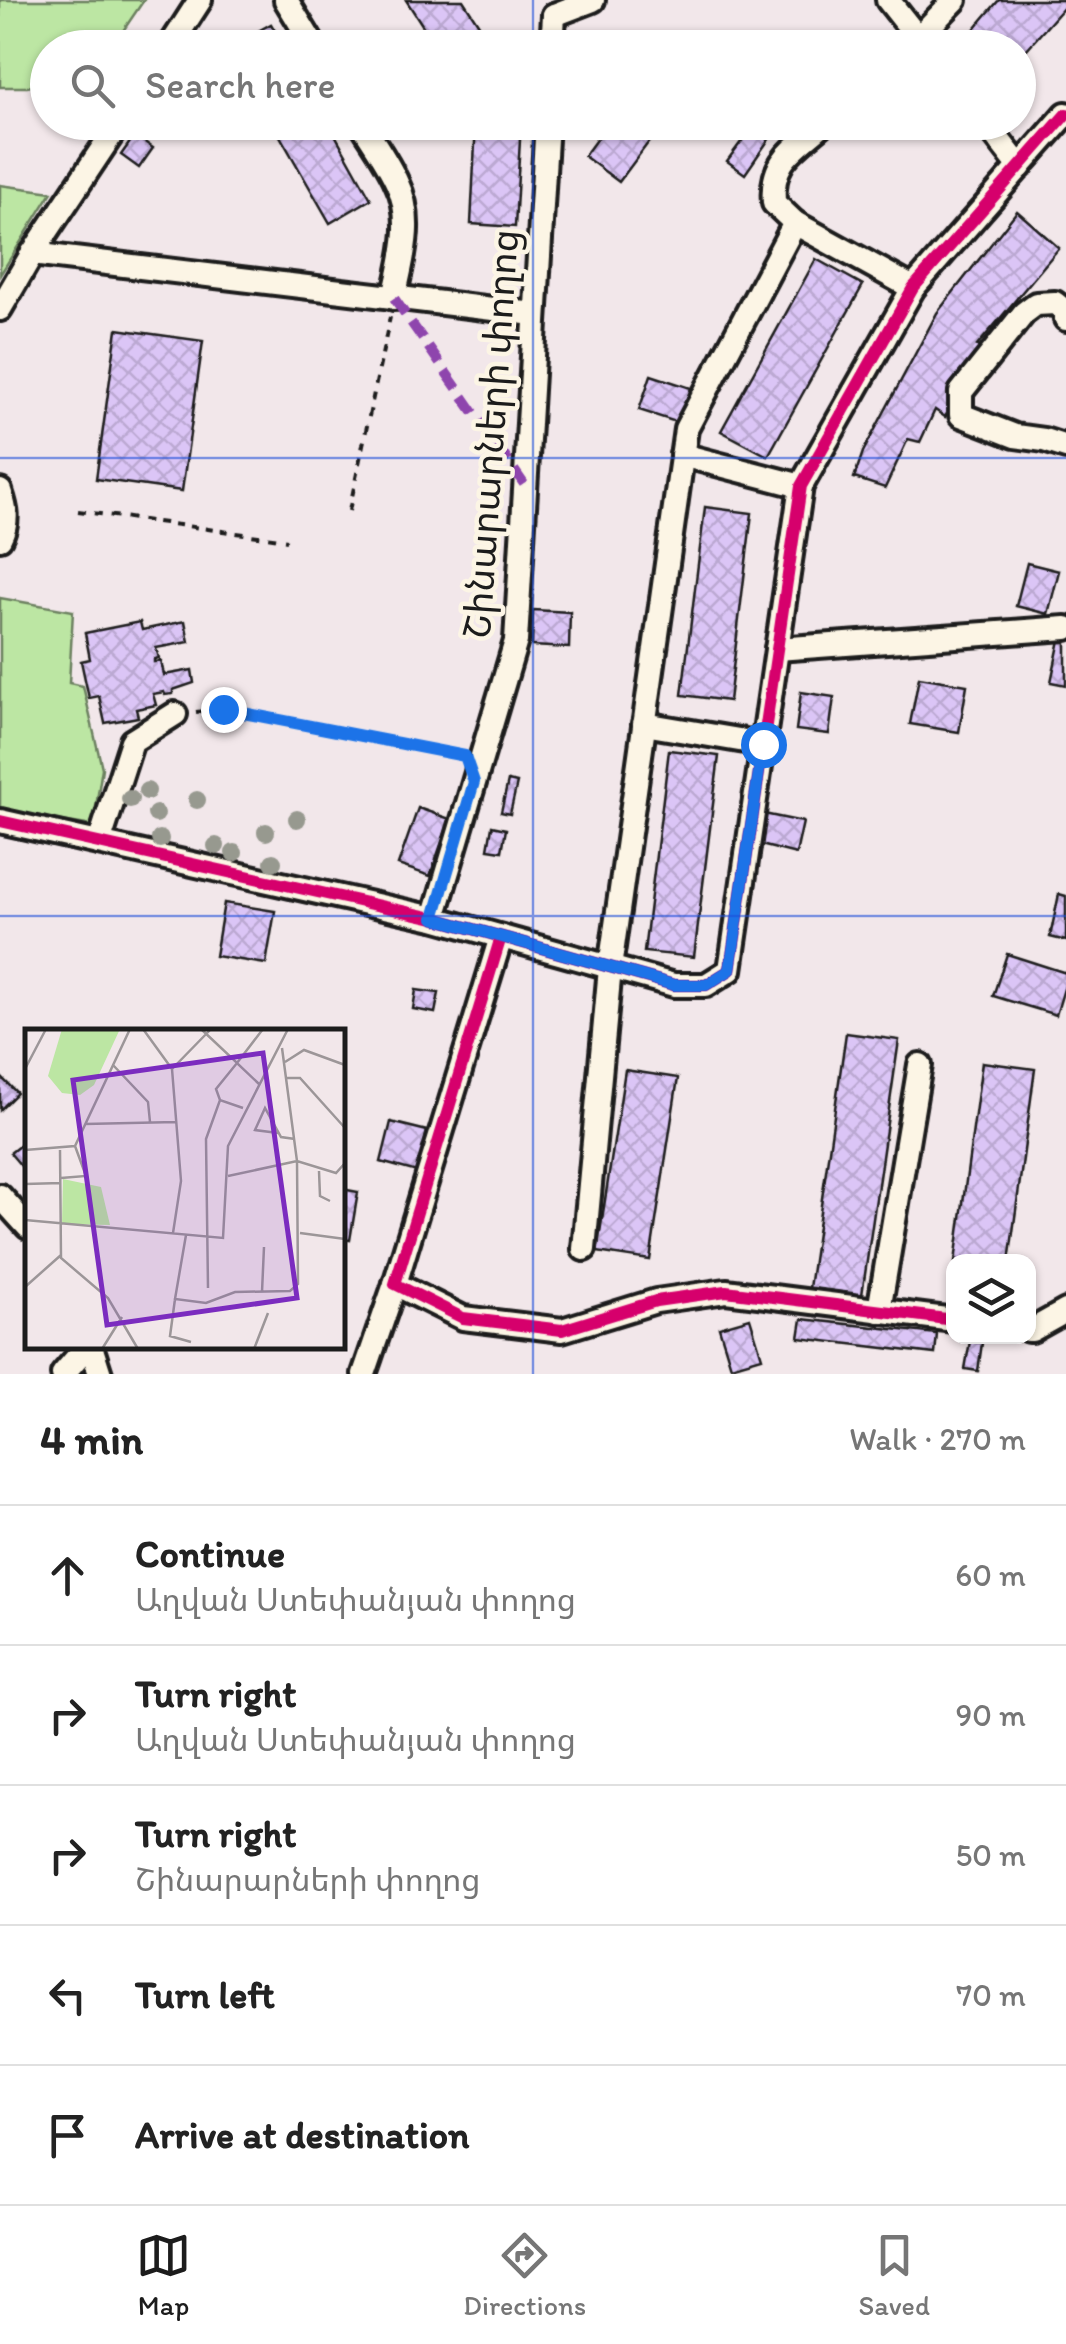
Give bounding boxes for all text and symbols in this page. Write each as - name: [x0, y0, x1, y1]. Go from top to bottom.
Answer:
- search box: [30, 30, 1036, 140]
- icon: search: [65, 58, 120, 113]
- text: Search here: [145, 62, 336, 108]
- street label: Շինարարների փողոց: [454, 228, 528, 640]
- route end: [201, 687, 247, 733]
- route start: [741, 722, 787, 768]
- inset map: [25, 1029, 345, 1349]
- map controls: [946, 1254, 1036, 1344]
- button: layers: [946, 1254, 1036, 1344]
- text: 4 min: [40, 1414, 143, 1465]
- text: Walk · 270 m: [849, 1420, 1026, 1458]
- text: Continue: [135, 1531, 285, 1577]
- icon: ahead: [40, 1548, 95, 1603]
- text: 60 m: [955, 1556, 1026, 1594]
- text: Աղվան Ստեփանյան փողոց: [135, 1581, 576, 1619]
- text: Turn right: [135, 1671, 297, 1717]
- icon: right: [40, 1688, 95, 1743]
- text: 90 m: [955, 1696, 1026, 1734]
- text: Աղվան Ստեփանյան փողոց: [135, 1721, 576, 1759]
- text: Turn right: [135, 1811, 297, 1857]
- icon: right: [40, 1828, 95, 1883]
- text: 50 m: [955, 1836, 1026, 1874]
- text: Շինարարների փողոց: [135, 1861, 481, 1899]
- icon: left: [40, 1968, 95, 2023]
- text: Turn left: [135, 1972, 275, 2018]
- text: 70 m: [956, 1976, 1026, 2014]
- icon: arrive: [40, 2108, 95, 2163]
- text: Arrive at destination: [135, 2112, 470, 2158]
- tab: Map: [136, 2228, 191, 2322]
- tab: Directions: [463, 2228, 586, 2322]
- tab: Saved: [858, 2228, 930, 2322]

